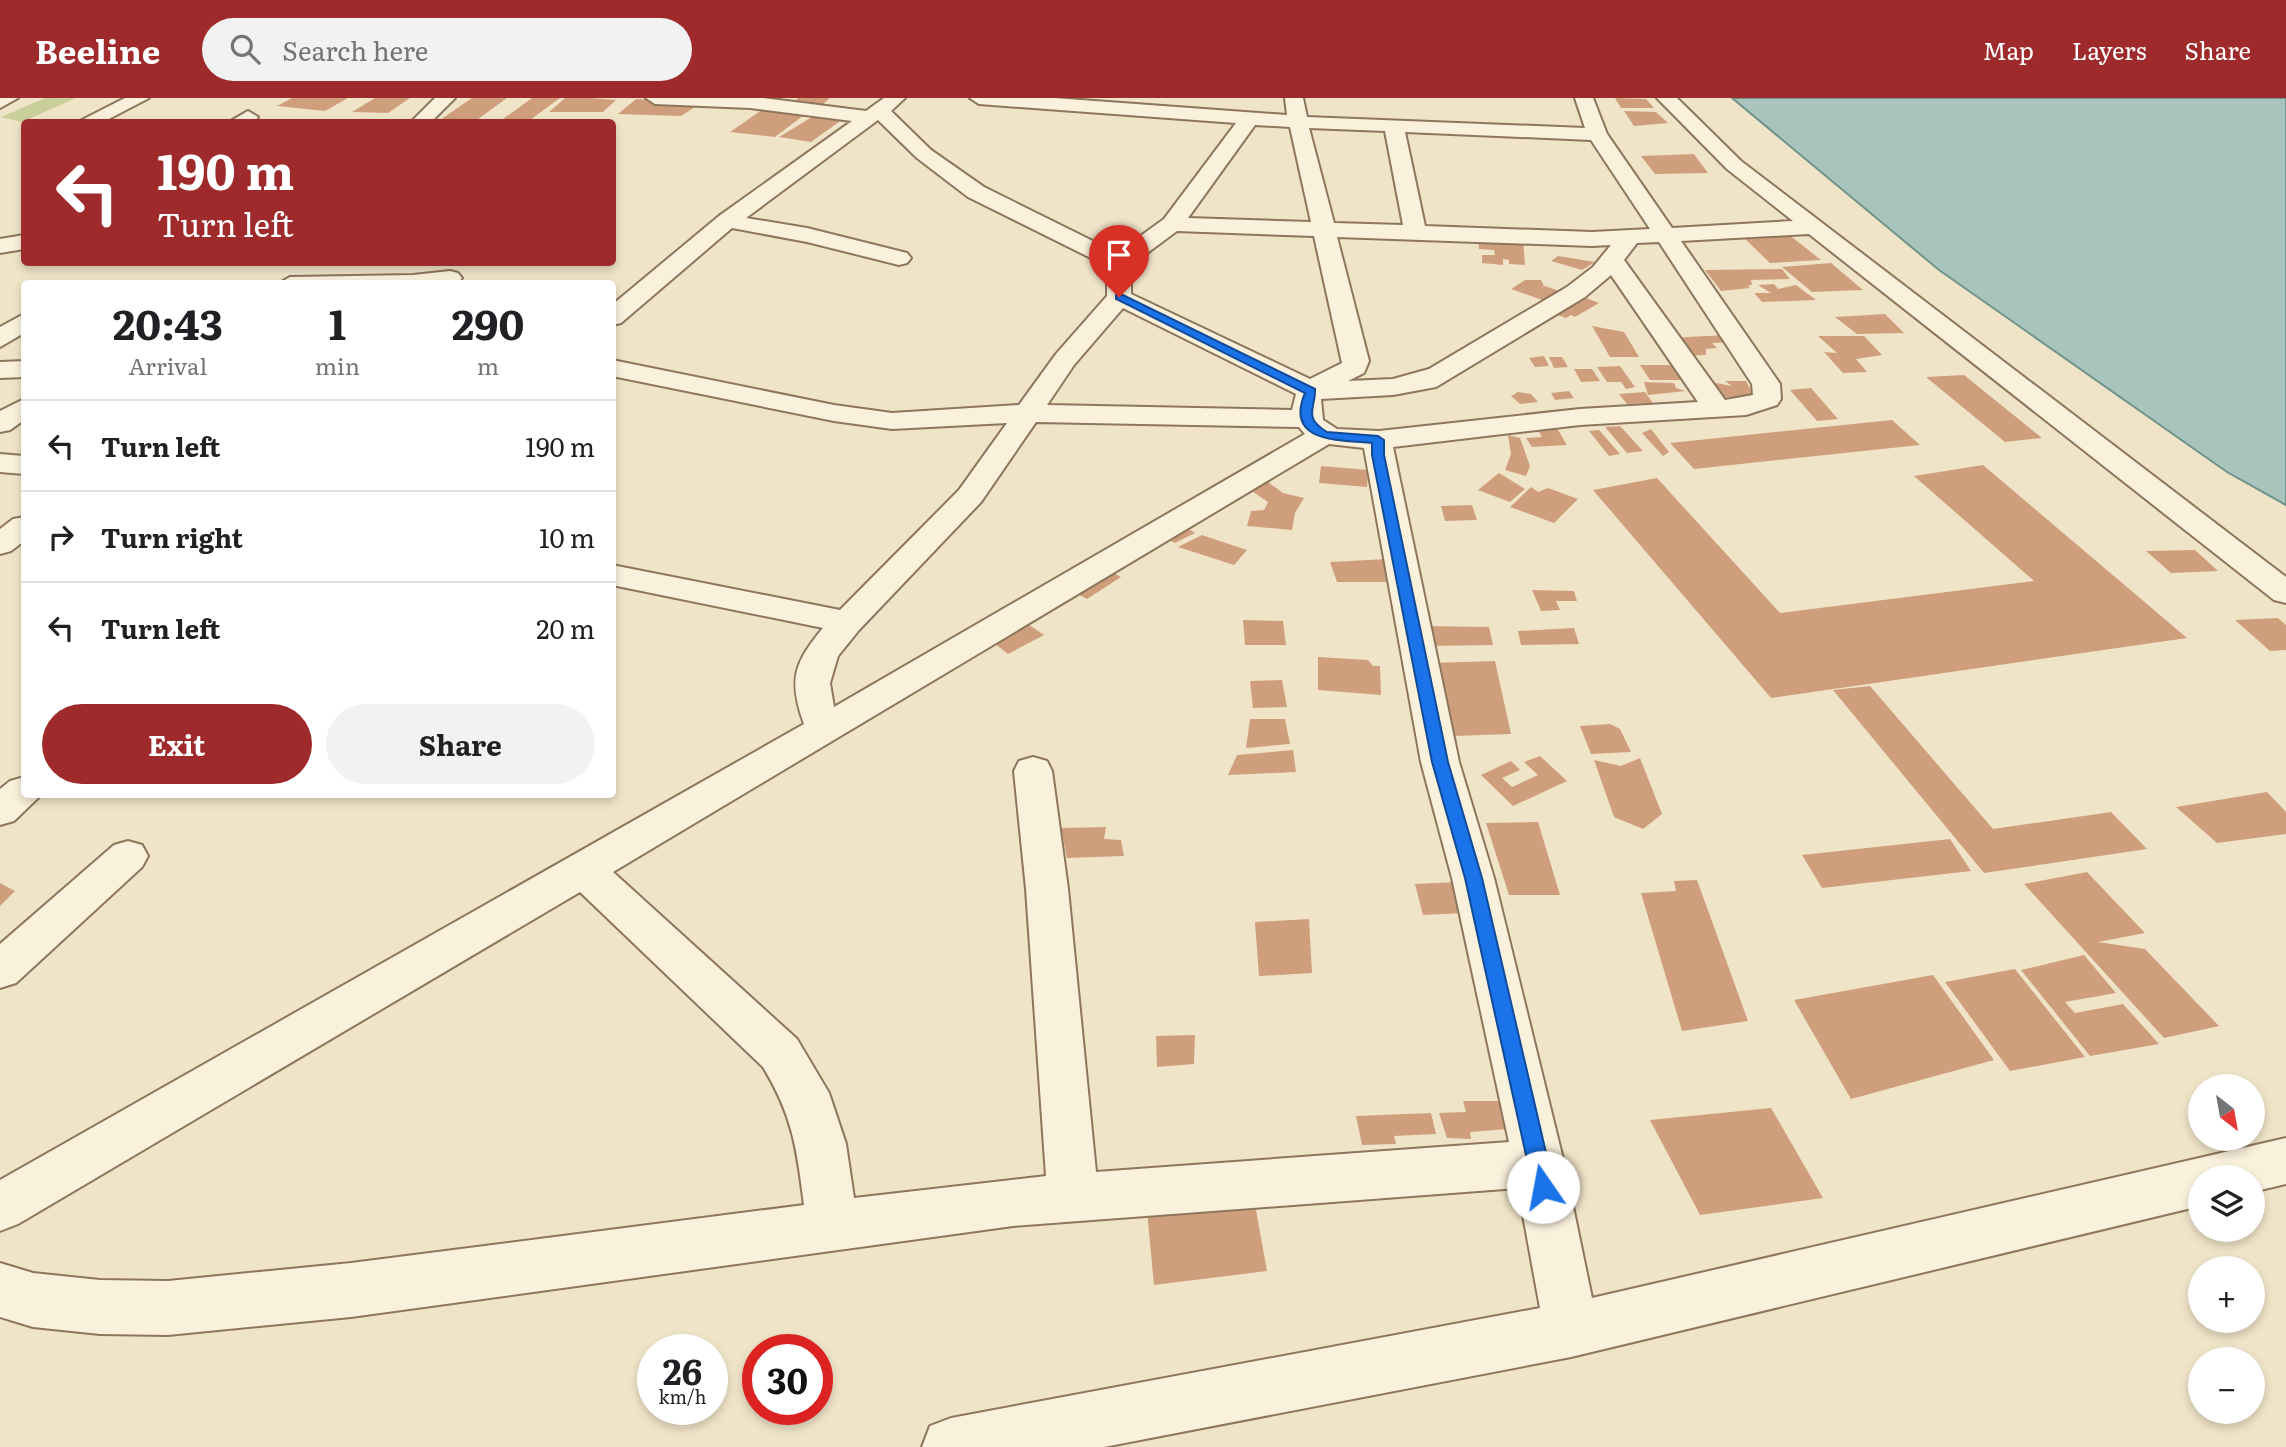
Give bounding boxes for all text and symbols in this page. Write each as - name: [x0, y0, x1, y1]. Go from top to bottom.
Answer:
- search box: [202, 18, 692, 81]
- text: Beeline: [35, 25, 160, 74]
- icon: search: [226, 30, 264, 68]
- text: Search here: [282, 30, 428, 69]
- text: Map: [1983, 32, 2034, 67]
- text: Layers: [2072, 32, 2146, 67]
- text: Share: [2184, 32, 2251, 67]
- text: 190 m: [157, 132, 294, 205]
- icon: left: [42, 147, 133, 238]
- text: Turn left: [157, 199, 294, 247]
- pin: [1089, 225, 1149, 297]
- icon: arrive: [1100, 236, 1138, 274]
- text: 20:43: [113, 291, 223, 353]
- text: 1: [329, 291, 346, 353]
- text: 290: [452, 291, 524, 353]
- text: Arrival: [129, 348, 207, 382]
- text: min: [315, 348, 360, 382]
- text: m: [477, 348, 499, 382]
- text: Turn left: [101, 426, 220, 465]
- text: 190 m: [525, 426, 595, 465]
- icon: left: [42, 427, 80, 465]
- text: Turn right: [101, 517, 243, 556]
- text: 10 m: [539, 517, 595, 556]
- icon: right: [42, 518, 80, 556]
- text: Turn left: [101, 608, 220, 647]
- text: 20 m: [536, 608, 595, 647]
- icon: left: [42, 609, 80, 647]
- button: Exit: [42, 704, 312, 784]
- button: Share: [326, 704, 595, 784]
- north arrow: [2188, 1074, 2264, 1152]
- map controls: [2188, 1074, 2265, 1424]
- position arrow: [1506, 1150, 1580, 1224]
- button: layers: [2188, 1165, 2265, 1242]
- button: +: [2188, 1256, 2265, 1333]
- speed limit sign: 30: [742, 1334, 833, 1425]
- text: 26: [663, 1344, 702, 1396]
- button: −: [2188, 1347, 2265, 1424]
- text: km/h: [659, 1383, 706, 1410]

